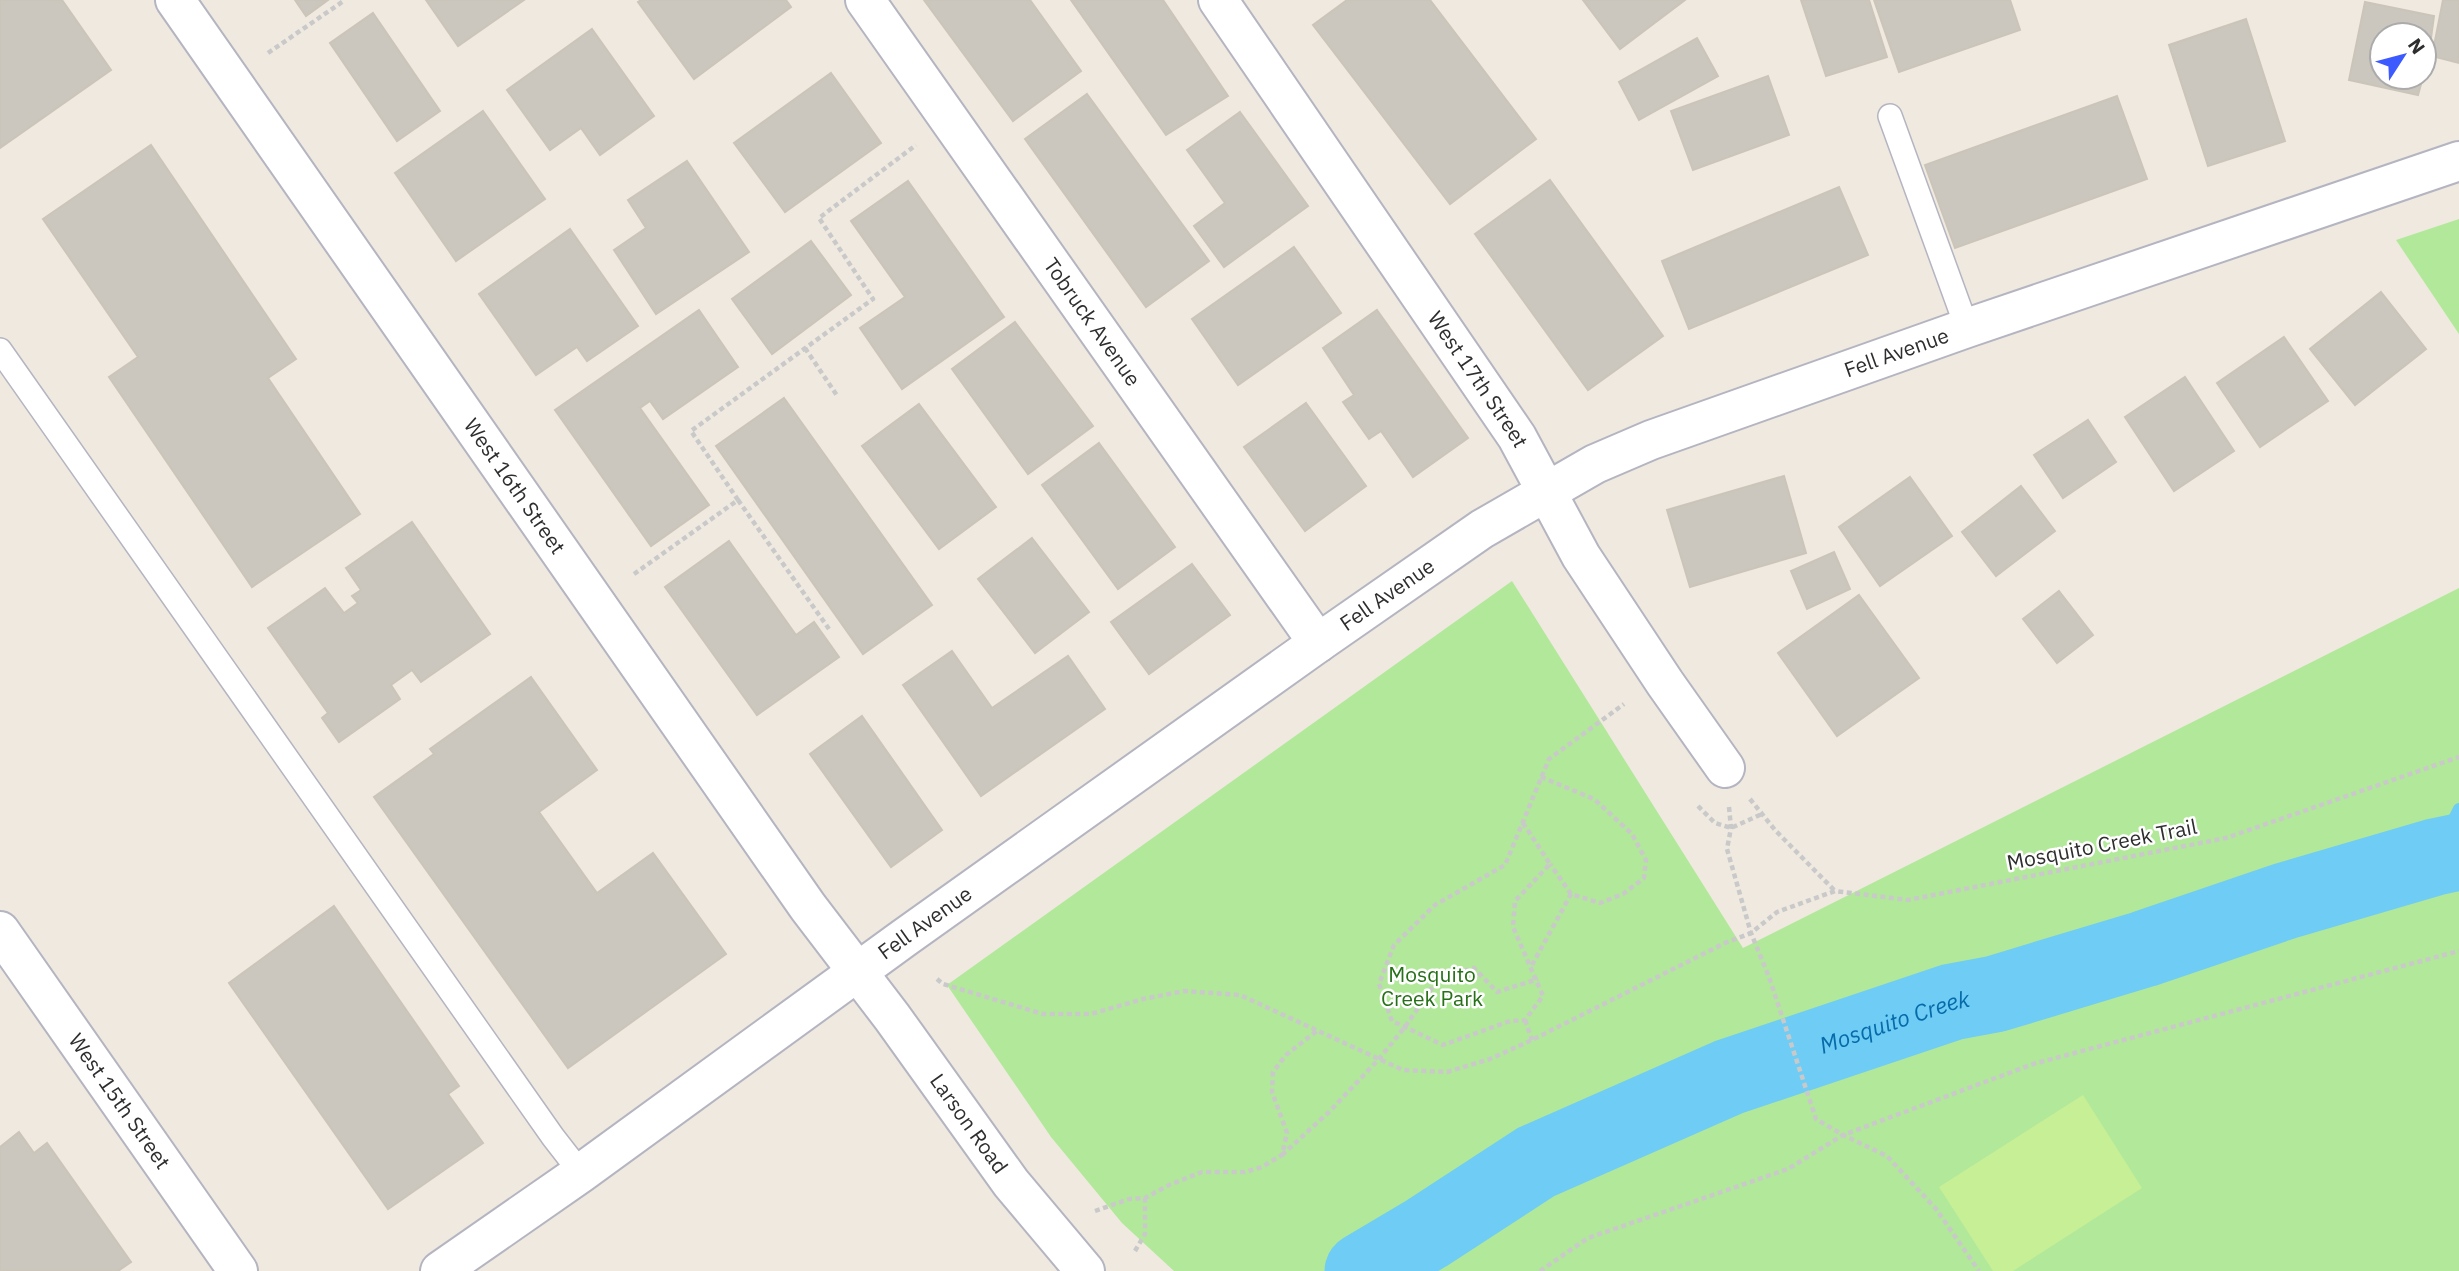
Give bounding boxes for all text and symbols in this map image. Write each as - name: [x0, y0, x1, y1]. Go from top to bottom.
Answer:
- north arrow: [2368, 21, 2438, 91]
- text: N: [2403, 33, 2431, 59]
- street label: Tobruck Avenue: [1038, 252, 1148, 391]
- street label: West 17th Street: [1422, 305, 1535, 452]
- street label: Fell Avenue: [1840, 321, 1952, 383]
- street label: West 16th Street: [458, 412, 572, 559]
- street label: Fell Avenue: [1334, 551, 1440, 637]
- street label: Mosquito Creek Trail: [2004, 812, 2199, 876]
- street label: Fell Avenue: [872, 879, 977, 965]
- park label: Mosquito Creek Park: [1381, 960, 1483, 1012]
- water label: Mosquito Creek: [1815, 983, 1973, 1060]
- street label: West 15th Street: [63, 1027, 177, 1174]
- street label: Larson Road: [924, 1068, 1015, 1179]

